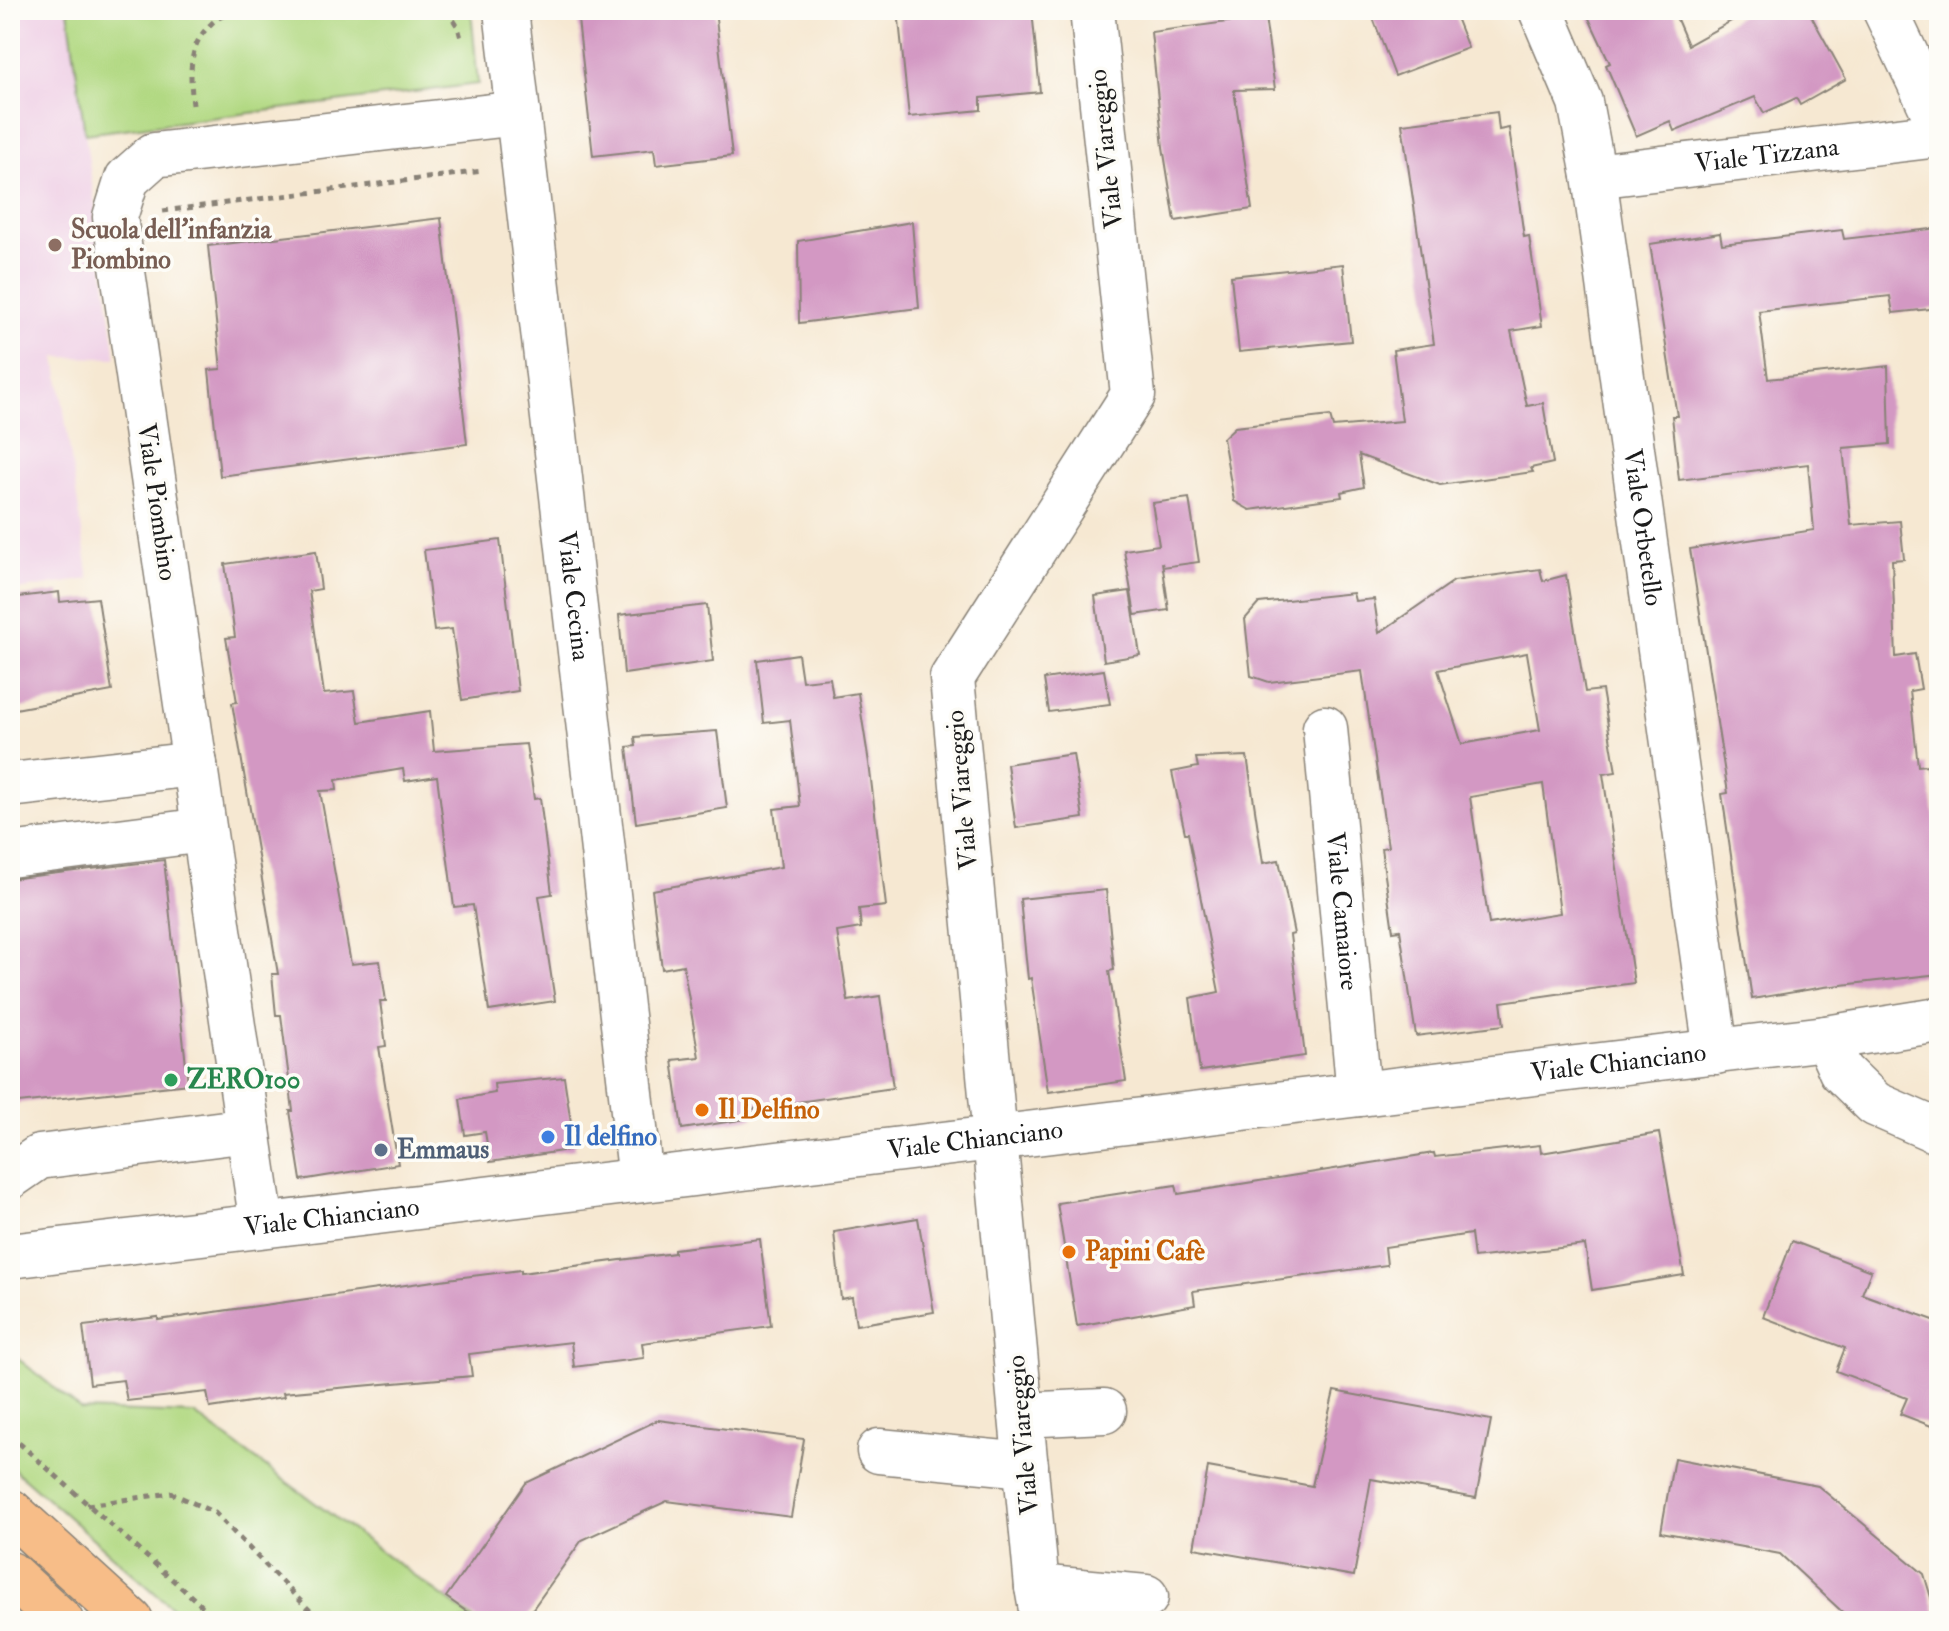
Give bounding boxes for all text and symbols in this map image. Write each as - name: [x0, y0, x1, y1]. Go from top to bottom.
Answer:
- street label: Viale Viareggio: [1082, 68, 1130, 230]
- street label: Viale Tizzana: [1693, 131, 1841, 180]
- place label: Scuola dell'infanzia Piombino: [71, 214, 272, 276]
- marker: Scuola dell'infanzia Piombino: [46, 236, 64, 254]
- street label: Viale Piombino: [130, 421, 184, 583]
- street label: Viale Orbetello: [1616, 447, 1670, 608]
- street label: Viale Cecina: [550, 530, 597, 663]
- street label: Viale Viareggio: [939, 709, 985, 871]
- street label: Viale Camaiore: [1319, 830, 1365, 992]
- street label: Viale Chianciano: [1529, 1037, 1708, 1089]
- place label: ZERO100: [187, 1064, 300, 1096]
- marker: ZERO100: [162, 1071, 180, 1089]
- place label: Il Delfino: [718, 1094, 820, 1126]
- marker: Il Delfino: [693, 1101, 711, 1119]
- street label: Viale Chianciano: [886, 1114, 1065, 1167]
- place label: Il delfino: [564, 1121, 658, 1153]
- marker: Il delfino: [539, 1128, 557, 1146]
- place label: Emmaus: [397, 1134, 489, 1166]
- marker: Emmaus: [372, 1141, 390, 1159]
- street label: Viale Chianciano: [242, 1191, 421, 1244]
- place label: Papini Cafè: [1085, 1236, 1205, 1269]
- marker: Papini Cafè: [1060, 1243, 1078, 1261]
- street label: Viale Viareggio: [1000, 1354, 1046, 1516]

